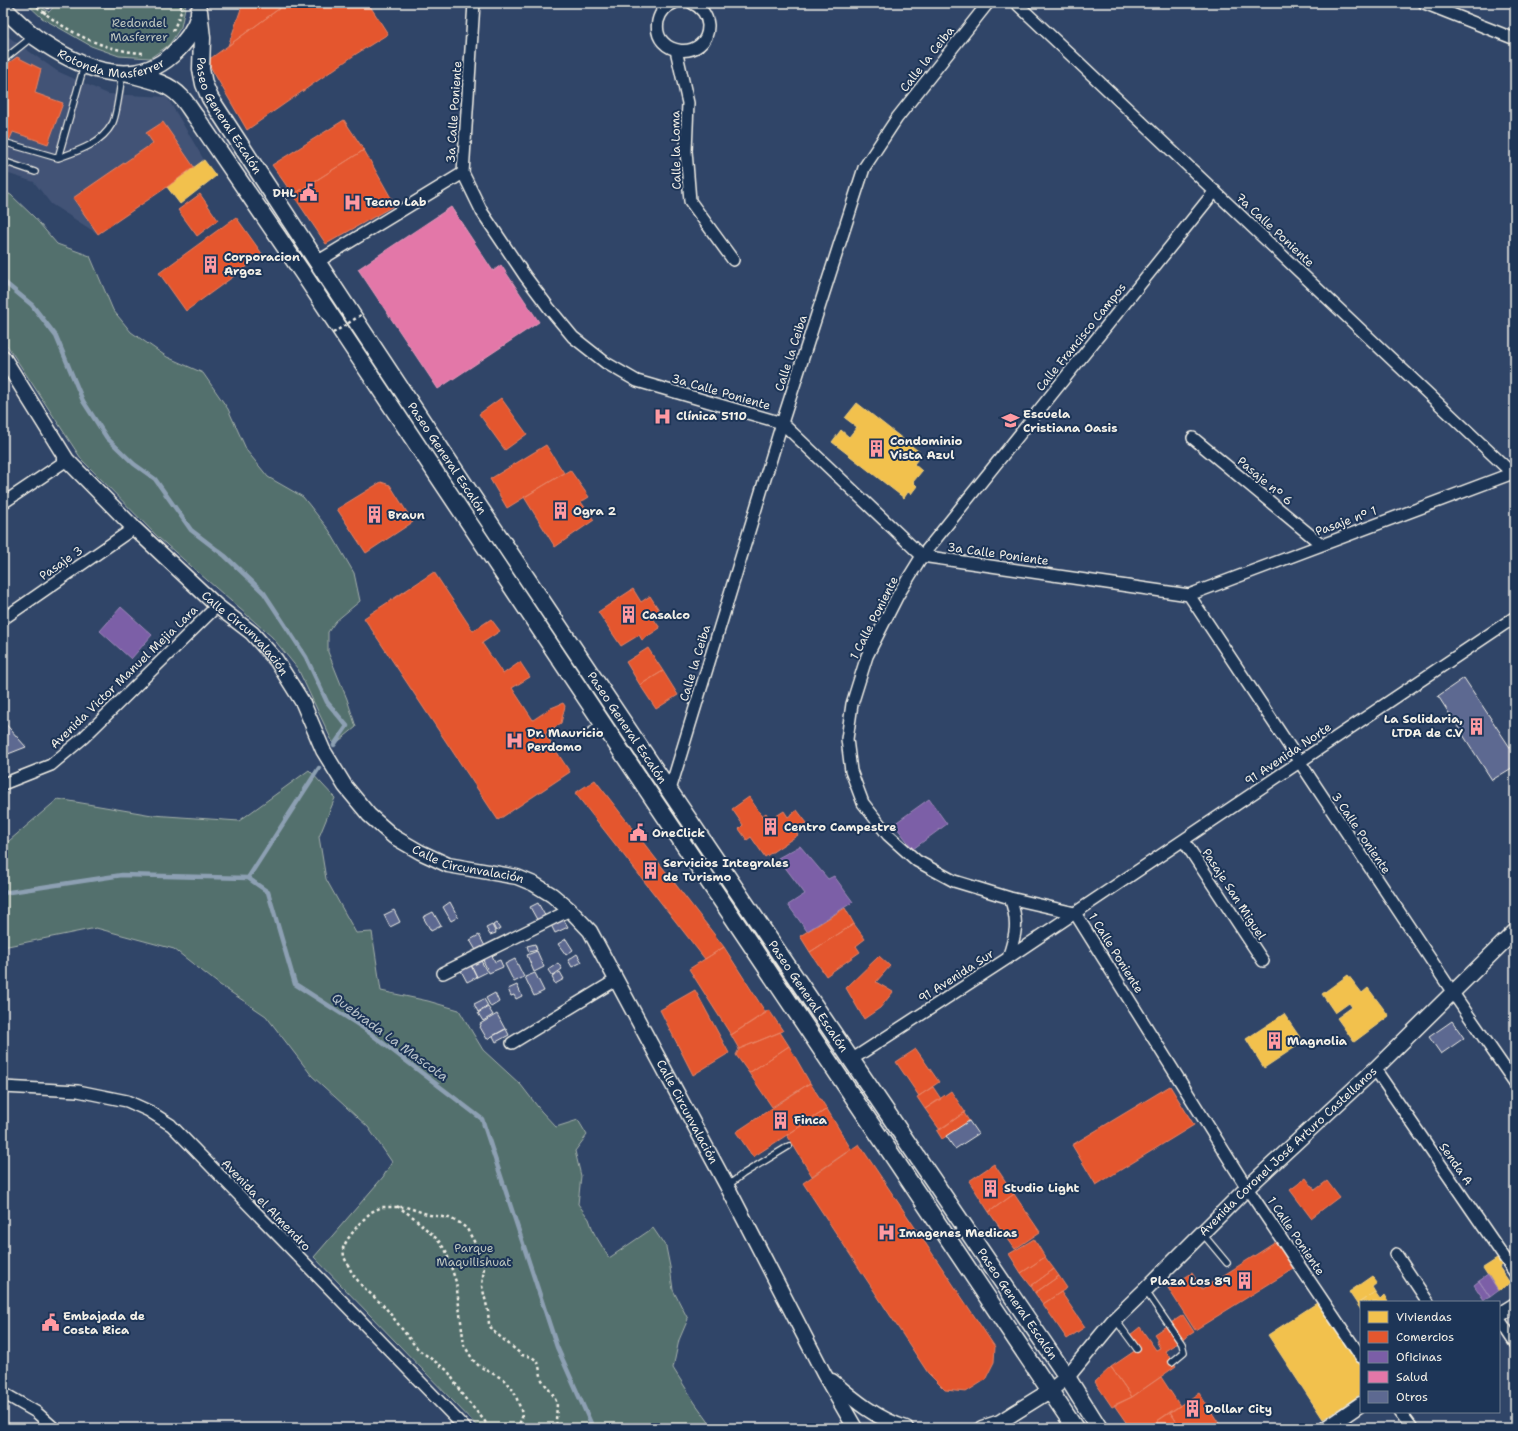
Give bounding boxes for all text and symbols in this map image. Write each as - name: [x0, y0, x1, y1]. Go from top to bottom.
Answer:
- park label: Redondel Masferrer: [110, 15, 168, 45]
- street label: Calle la Ceiba: [896, 22, 958, 95]
- street label: Rotonda Masferrer: [55, 45, 168, 82]
- street label: Paseo General Escalón: [193, 57, 265, 177]
- street label: 3a Calle Poniente: [442, 60, 466, 164]
- street label: Calle la Loma: [667, 110, 685, 190]
- public building icon: DHL: [299, 183, 319, 203]
- place label: DHL: [272, 185, 297, 201]
- street label: 7a Calle Poniente: [1232, 189, 1318, 271]
- hospital icon: Tecno Lab: [342, 192, 362, 212]
- place label: Tecno Lab: [365, 194, 426, 210]
- place label: Corporacion Argoz: [224, 249, 300, 279]
- building icon: Corporacion Argoz: [201, 254, 221, 274]
- street label: Calle Francisco Campos: [1032, 279, 1130, 394]
- street label: Calle la Ceiba: [771, 312, 811, 393]
- street label: 3a Calle Poniente: [670, 370, 773, 414]
- street label: Paseo General Escalón: [404, 399, 490, 518]
- hospital icon: Clínica 5110: [653, 406, 673, 426]
- place label: Escuela Cristiana Oasis: [1023, 406, 1118, 436]
- place label: Clínica 5110: [676, 408, 747, 424]
- school or university icon: Escuela Cristiana Oasis: [1000, 411, 1020, 431]
- place label: Condominio Vista Azul: [890, 433, 963, 463]
- building icon: Condominio Vista Azul: [867, 438, 887, 458]
- street label: Pasaje n° 6: [1234, 453, 1296, 509]
- building icon: Ogra 2: [550, 501, 570, 521]
- place label: Ogra 2: [573, 503, 617, 519]
- street label: Pasaje n° 1: [1313, 503, 1379, 539]
- building icon: Braun: [365, 505, 385, 525]
- place label: Braun: [388, 507, 425, 523]
- street label: 3a Calle Poniente: [946, 539, 1050, 569]
- street label: Pasaje 3: [36, 542, 86, 584]
- street label: 1 Calle Poniente: [846, 573, 902, 662]
- street label: Calle Circunvalación: [198, 587, 292, 679]
- street label: Avenida Victor Manuel Mejia Lara: [47, 602, 202, 752]
- building icon: Casalco: [619, 605, 639, 625]
- place label: Casalco: [642, 607, 690, 623]
- street label: Calle la Ceiba: [676, 622, 714, 703]
- street label: Paseo General Escalón: [584, 669, 670, 787]
- place label: La Solidaria, LTDA de C.V: [1384, 711, 1464, 741]
- building icon: La Solidaria, LTDA de C.V: [1466, 716, 1486, 736]
- street label: 91 Avenida Norte: [1242, 719, 1335, 789]
- place label: Dr. Mauricio Perdomo: [527, 725, 604, 755]
- hospital icon: Dr. Mauricio Perdomo: [504, 730, 524, 750]
- street label: 3 Calle Poniente: [1328, 789, 1394, 877]
- building icon: Centro Campestre: [761, 817, 781, 837]
- place label: Centro Campestre: [784, 819, 896, 835]
- public building icon: OneClick: [629, 823, 649, 843]
- place label: OneClick: [652, 825, 705, 841]
- street label: Calle Circunvalación: [409, 841, 527, 887]
- street label: Pasaje San Miguel: [1199, 845, 1270, 943]
- place label: Servicios Integrales de Turismo: [663, 855, 789, 885]
- building icon: Servicios Integrales de Turismo: [640, 860, 660, 880]
- street label: 1 Calle Poniente: [1085, 910, 1147, 996]
- street label: Paseo General Escalón: [765, 937, 852, 1055]
- street label: 91 Avenida Sur: [915, 945, 997, 1006]
- water label: Quebrada La Mascota: [328, 989, 452, 1085]
- building icon: Magnolia: [1264, 1031, 1284, 1051]
- place label: Magnolia: [1287, 1033, 1348, 1049]
- street label: Calle Circunvalación: [653, 1057, 722, 1167]
- street label: Avenida Coronel José Arturo Castellanos: [1196, 1063, 1380, 1239]
- building icon: Finca: [771, 1110, 791, 1130]
- place label: Finca: [794, 1112, 828, 1128]
- street label: Senda A: [1436, 1140, 1477, 1189]
- street label: Avenida el Almendro: [218, 1156, 314, 1254]
- building icon: Studio Light: [981, 1178, 1001, 1198]
- place label: Studio Light: [1004, 1180, 1080, 1196]
- street label: 1 Calle Poniente: [1264, 1194, 1328, 1279]
- hospital icon: Imagenes Medicas: [876, 1223, 896, 1243]
- place label: Imagenes Medicas: [899, 1225, 1017, 1241]
- park label: Parque Maquilishuat: [436, 1240, 512, 1270]
- street label: Paseo General Escalón: [974, 1245, 1061, 1363]
- building icon: Plaza Los 89: [1234, 1271, 1254, 1291]
- place label: Plaza Los 89: [1150, 1273, 1231, 1289]
- legend: [1360, 1301, 1500, 1413]
- place label: Embajada de Costa Rica: [63, 1308, 145, 1338]
- text: Viviendas: [1396, 1309, 1452, 1325]
- public building icon: Embajada de Costa Rica: [40, 1313, 60, 1333]
- text: Comercios: [1396, 1329, 1454, 1345]
- text: Oficinas: [1396, 1349, 1442, 1365]
- text: Salud: [1396, 1369, 1428, 1385]
- text: Otros: [1396, 1389, 1428, 1405]
- building icon: Dollar City: [1182, 1399, 1202, 1419]
- place label: Dollar City: [1205, 1401, 1272, 1417]

